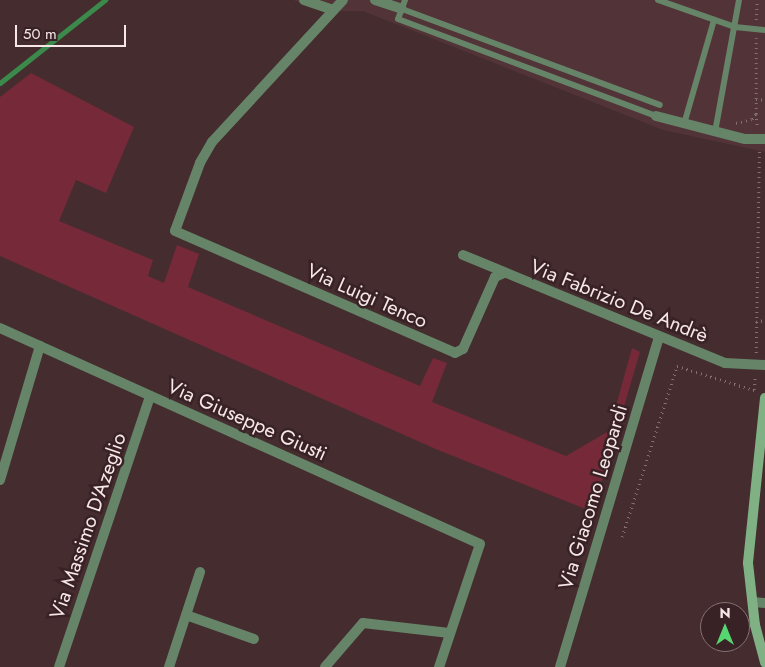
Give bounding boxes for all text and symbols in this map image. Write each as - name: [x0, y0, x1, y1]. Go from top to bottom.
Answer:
- scale bar: [18, 15, 129, 47]
- text: 50 m: [23, 23, 57, 45]
- street label: Via Fabrizio De Andrè: [527, 254, 711, 348]
- street label: Via Luigi Tenco: [303, 259, 431, 333]
- street label: Via Giuseppe Giusti: [164, 374, 330, 466]
- street label: Via Giacomo Leopardi: [553, 402, 633, 592]
- street label: Via Massimo D'Azeglio: [45, 430, 131, 622]
- north arrow: [700, 602, 750, 652]
- text: N: [719, 603, 731, 623]

